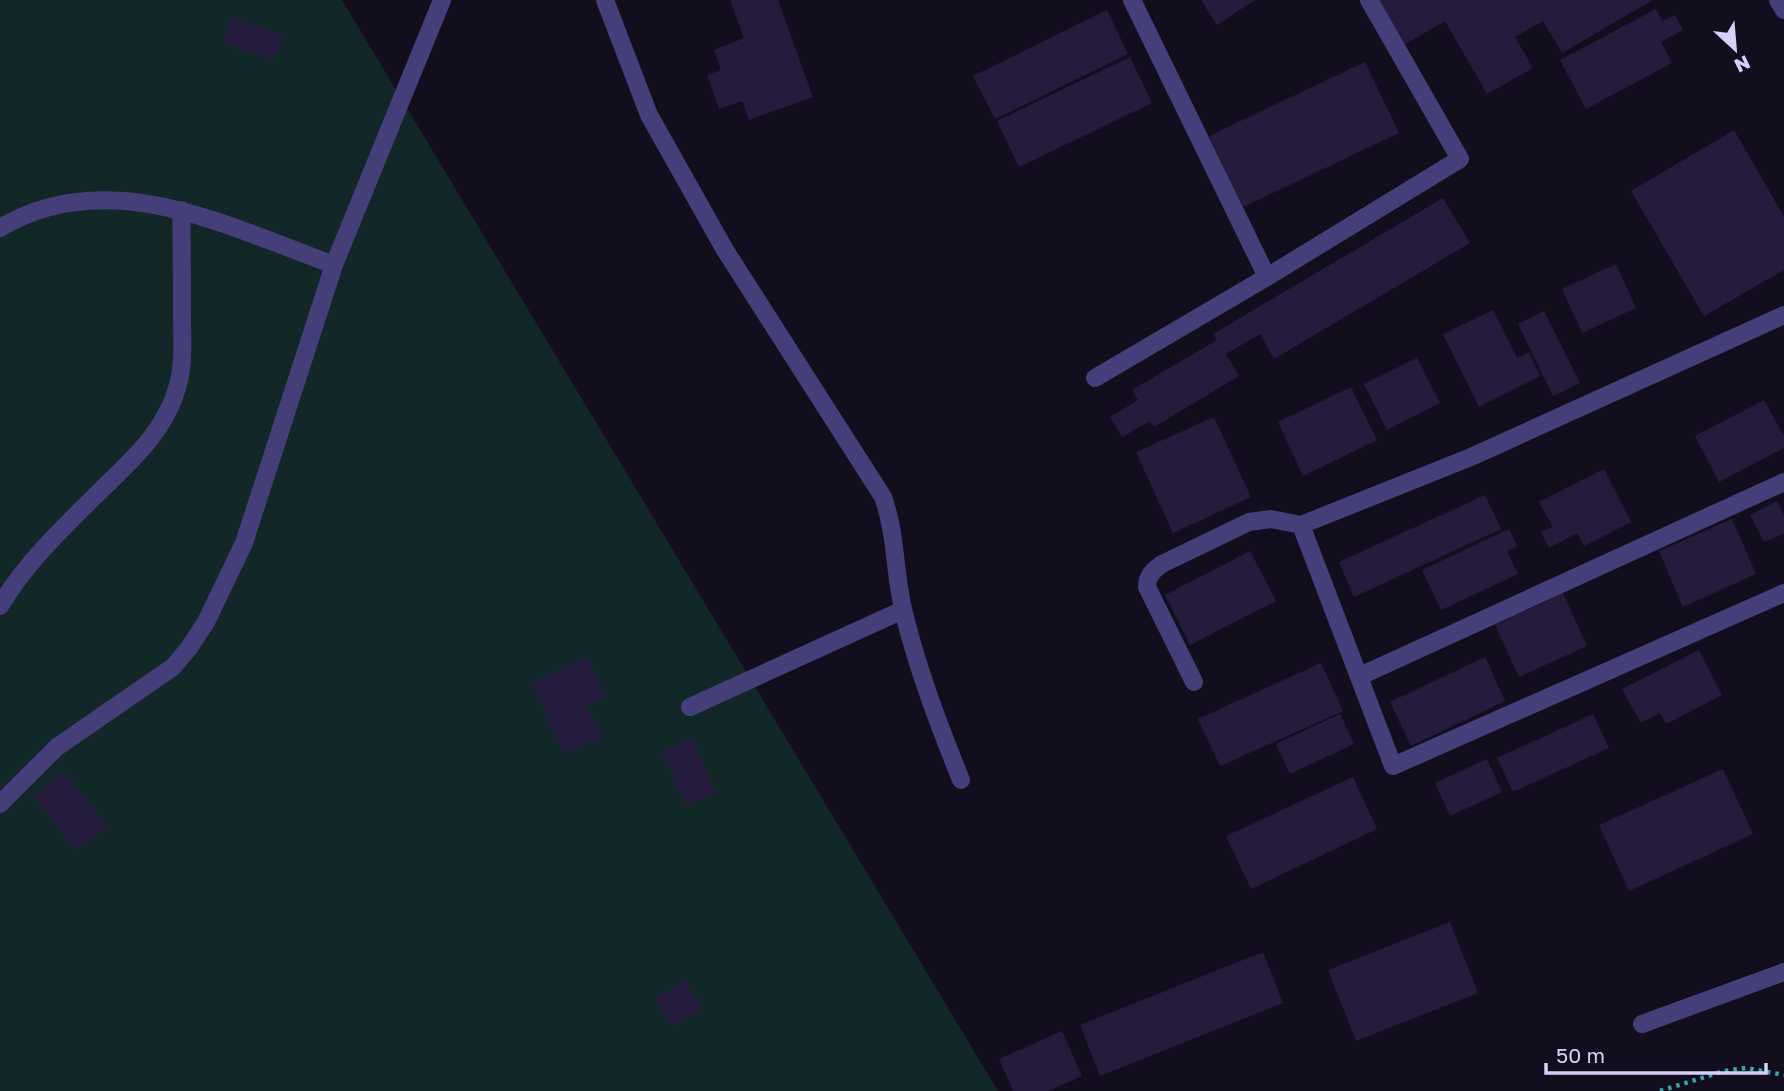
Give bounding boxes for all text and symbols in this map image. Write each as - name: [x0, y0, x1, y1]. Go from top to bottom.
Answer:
- north arrow: [1700, 14, 1770, 84]
- text: N: [1731, 51, 1754, 78]
- scale bar: [1546, 1032, 1766, 1076]
- text: 50 m: [1556, 1042, 1605, 1068]

